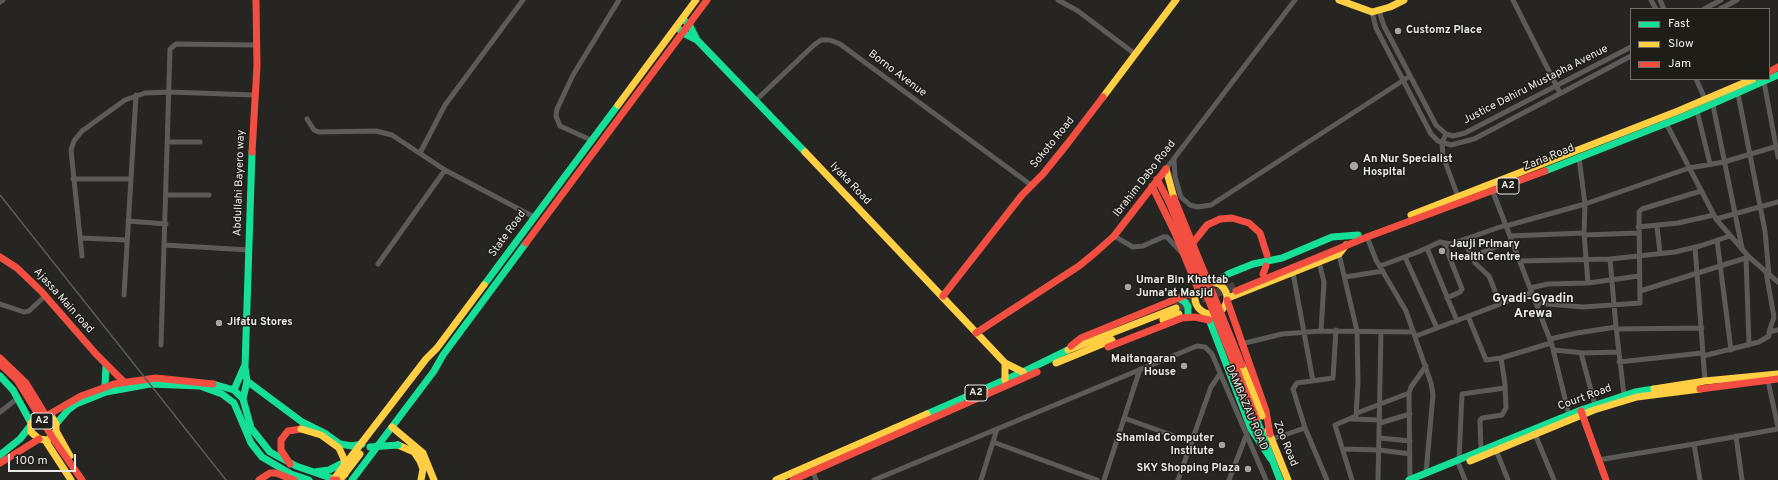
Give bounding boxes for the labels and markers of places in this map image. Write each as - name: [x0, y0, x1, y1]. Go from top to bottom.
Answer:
- place label: Customz Place: [1406, 24, 1482, 38]
- marker: Customz Place: [1393, 26, 1403, 36]
- place label: An Nur Specialist Hospital: [1363, 153, 1452, 179]
- marker: An Nur Specialist Hospital: [1348, 160, 1360, 172]
- place label: Jauji Primary Health Centre: [1450, 238, 1520, 264]
- marker: Jauji Primary Health Centre: [1437, 246, 1447, 256]
- place label: Umar Bin Khattab Juma'at Masjid: [1136, 274, 1228, 300]
- marker: Umar Bin Khattab Juma'at Masjid: [1123, 282, 1133, 292]
- place label: Jifatu Stores: [227, 316, 293, 330]
- marker: Jifatu Stores: [214, 318, 224, 328]
- place label: Maitangaran House: [1111, 353, 1176, 379]
- marker: Maitangaran House: [1179, 361, 1189, 371]
- place label: Shamlad Computer Institute: [1116, 432, 1214, 458]
- marker: Shamlad Computer Institute: [1217, 440, 1227, 450]
- place label: SKY Shopping Plaza: [1136, 462, 1240, 476]
- marker: SKY Shopping Plaza: [1243, 464, 1253, 474]

